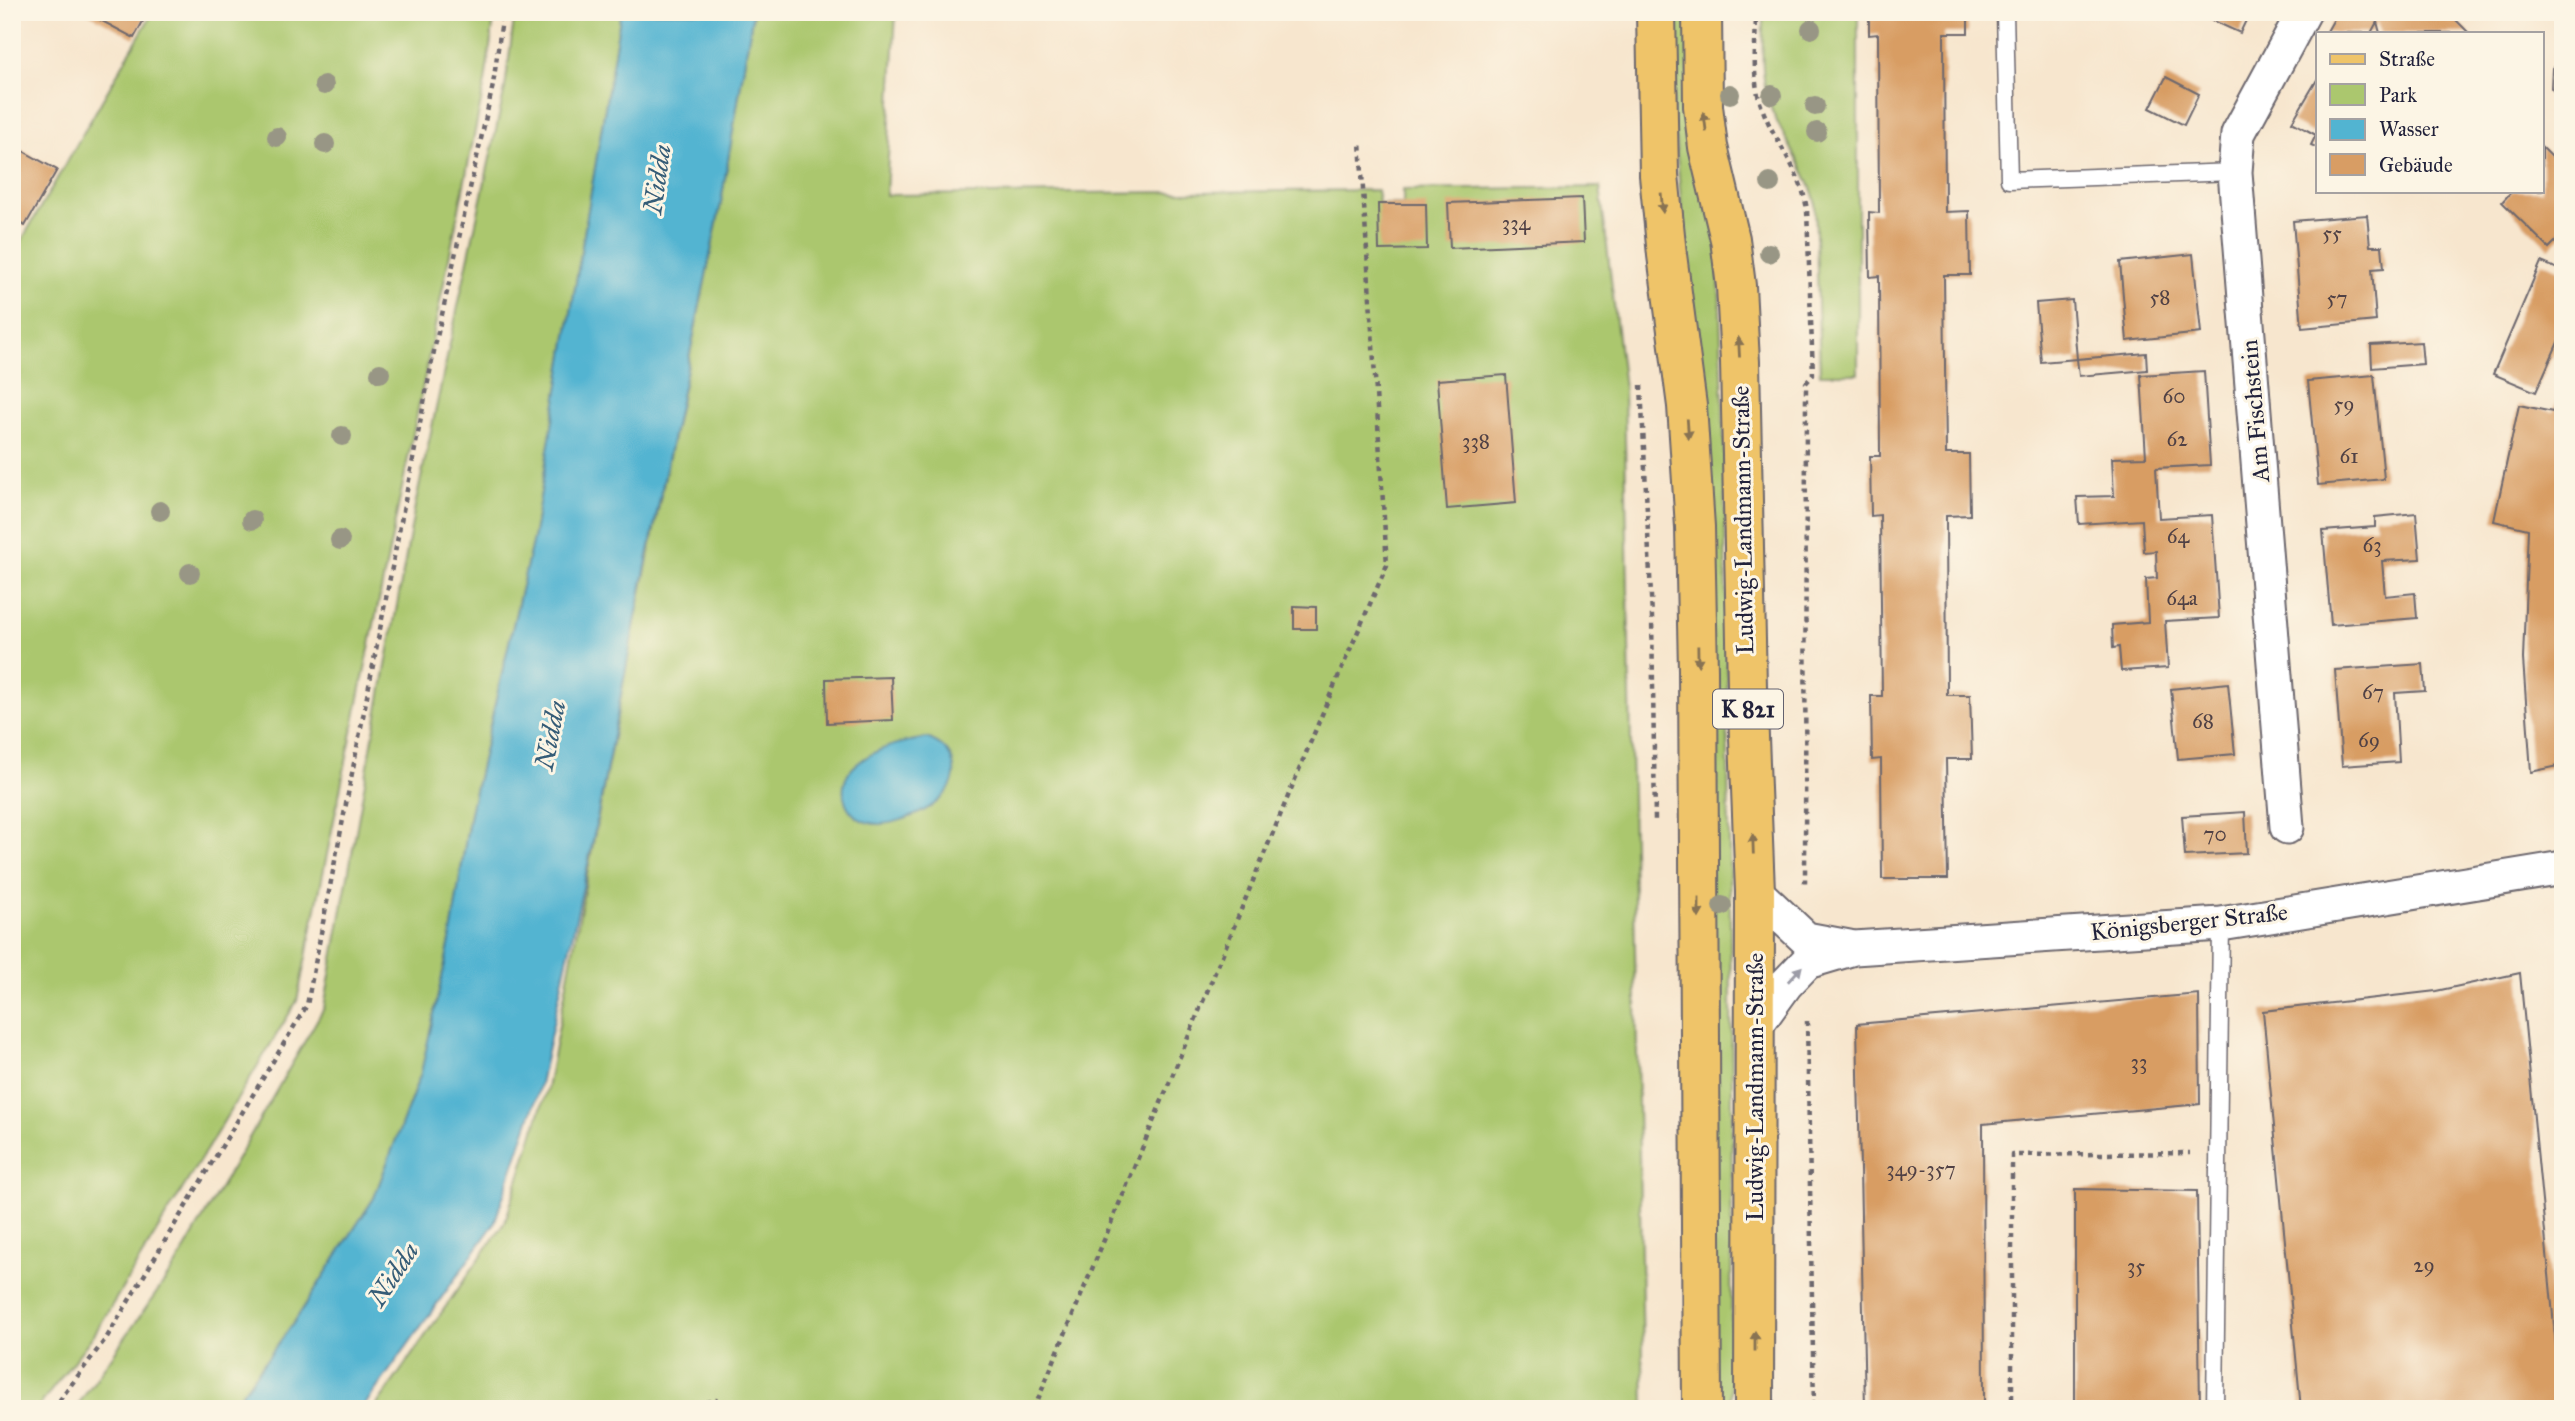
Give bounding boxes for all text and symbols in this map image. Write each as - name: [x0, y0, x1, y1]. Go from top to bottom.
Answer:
- legend: [2316, 32, 2544, 192]
- text: Straße: [2379, 46, 2435, 72]
- text: Park: [2379, 82, 2417, 108]
- one-way arrow: [1699, 111, 1710, 133]
- text: Wasser: [2379, 116, 2439, 142]
- water label: Nidda: [636, 142, 678, 218]
- text: Gebäude: [2379, 152, 2453, 178]
- one-way arrow: [1656, 192, 1667, 214]
- house number: 334: [1502, 210, 1532, 236]
- house number: 55: [2322, 220, 2342, 246]
- house number: 58: [2150, 284, 2170, 310]
- house number: 57: [2327, 285, 2347, 311]
- one-way arrow: [1733, 336, 1744, 358]
- street label: Am Fischstein: [2234, 339, 2276, 484]
- house number: 60: [2163, 383, 2186, 409]
- street label: Ludwig-Landmann-Straße: [1726, 385, 1760, 655]
- house number: 59: [2333, 391, 2355, 417]
- one-way arrow: [1683, 418, 1694, 440]
- house number: 62: [2166, 426, 2188, 452]
- house number: 338: [1462, 428, 1490, 454]
- house number: 61: [2340, 443, 2358, 469]
- house number: 64: [2167, 523, 2191, 549]
- house number: 63: [2362, 532, 2382, 558]
- house number: 64a: [2166, 585, 2198, 611]
- one-way arrow: [1692, 645, 1703, 667]
- house number: 67: [2362, 679, 2384, 705]
- road number: K 821: [1713, 690, 1783, 729]
- water label: Nidda: [527, 698, 572, 774]
- house number: 68: [2192, 708, 2214, 734]
- house number: 69: [2358, 727, 2380, 753]
- house number: 70: [2203, 821, 2227, 847]
- one-way arrow: [1748, 832, 1759, 854]
- one-way arrow: [1693, 897, 1705, 919]
- street label: Königsberger Straße: [2089, 897, 2289, 947]
- street label: Ludwig-Landmann-Straße: [1740, 953, 1770, 1221]
- one-way arrow: [1787, 966, 1803, 983]
- house number: 33: [2131, 1049, 2147, 1075]
- house number: 349-357: [1886, 1156, 1956, 1182]
- water label: Nidda: [359, 1236, 425, 1314]
- house number: 29: [2413, 1252, 2435, 1278]
- house number: 35: [2127, 1253, 2145, 1279]
- one-way arrow: [1749, 1329, 1761, 1351]

